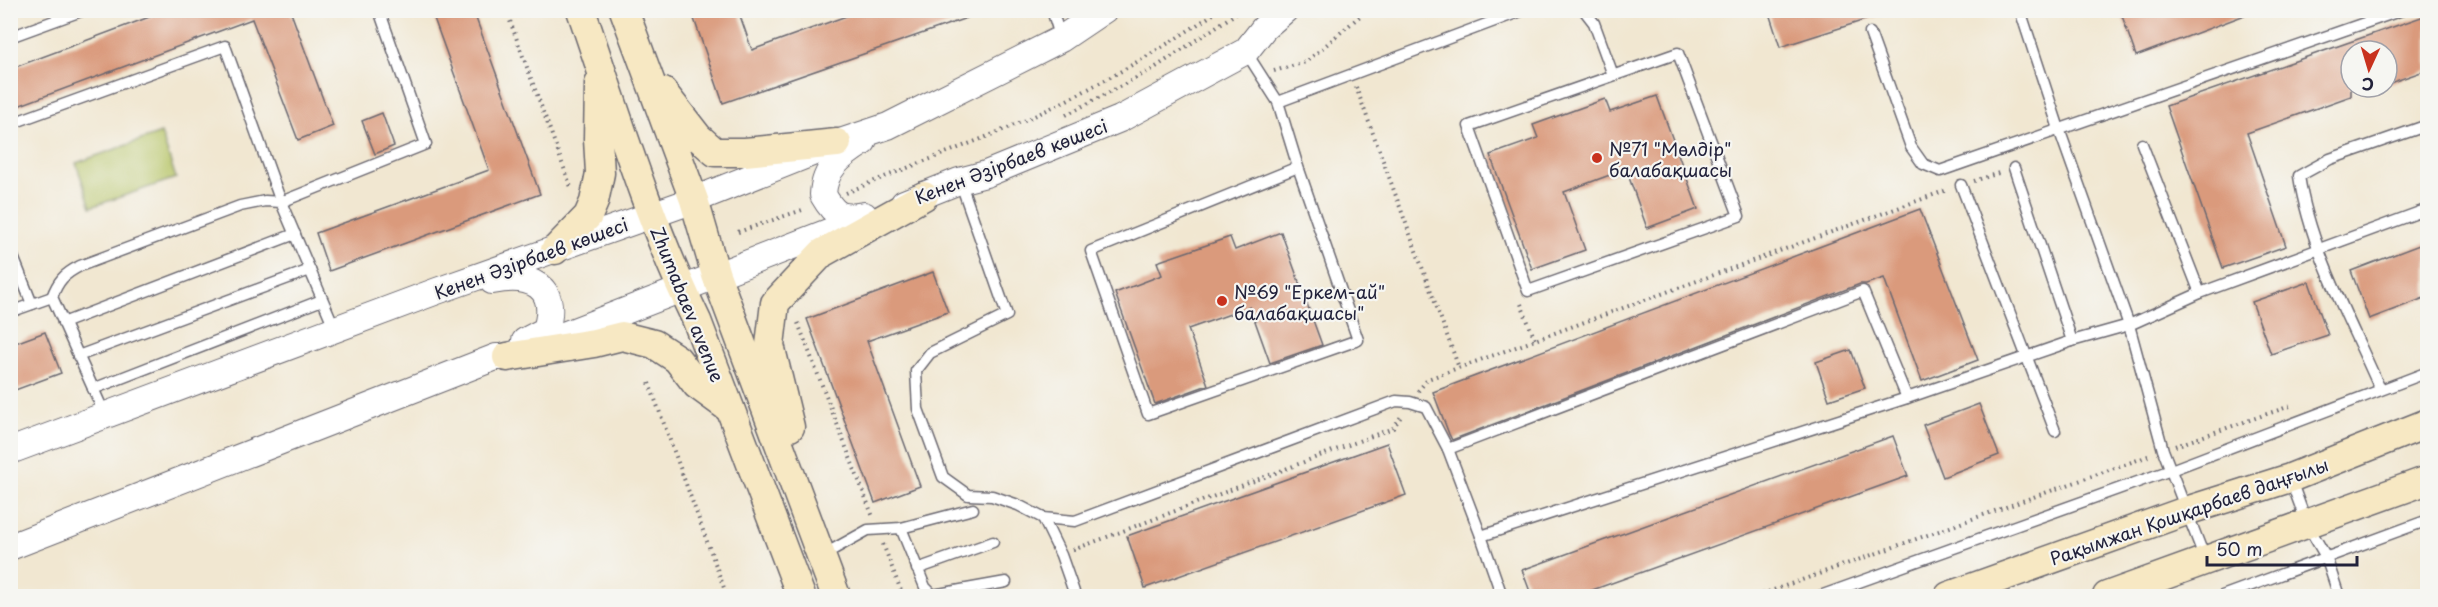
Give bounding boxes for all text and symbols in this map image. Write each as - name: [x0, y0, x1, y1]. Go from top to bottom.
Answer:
- north arrow: [2339, 39, 2399, 99]
- text: С: [2361, 73, 2375, 97]
- street label: Кенен Әзірбаев көшесі: [911, 112, 1111, 210]
- place label: №71 "Мөлдір" балабақшасы: [1609, 135, 1732, 183]
- marker: №71 "Мөлдір" балабақшасы: [1590, 151, 1604, 165]
- street label: Кенен Әзірбаев көшесі: [430, 210, 632, 306]
- street label: Zhumabaev avenue: [644, 222, 732, 386]
- place label: №69 "Еркем-ай" балабақшасы": [1234, 278, 1385, 326]
- marker: №69 "Еркем-ай" балабақшасы": [1215, 294, 1229, 308]
- street label: Рақымжан Қошқарбаев даңғылы: [2046, 451, 2332, 571]
- scale bar: [2207, 529, 2357, 567]
- text: 50 m: [2216, 535, 2263, 562]

